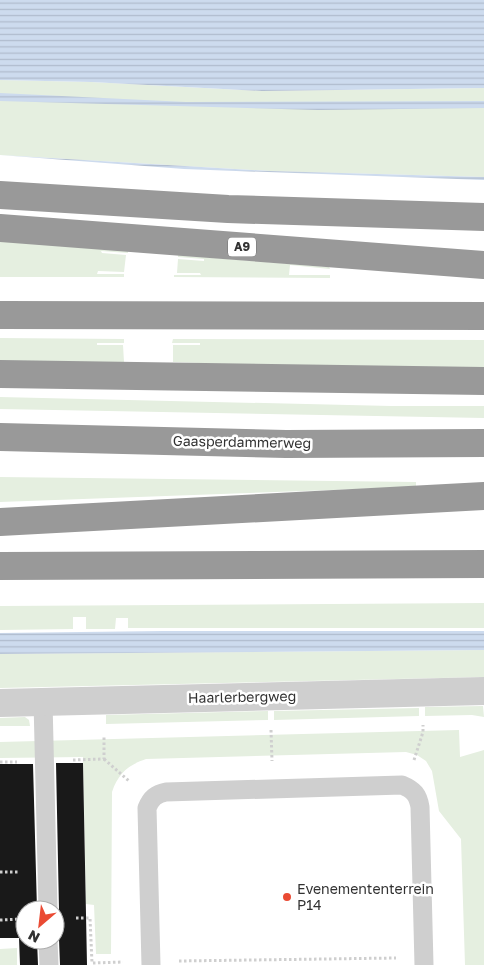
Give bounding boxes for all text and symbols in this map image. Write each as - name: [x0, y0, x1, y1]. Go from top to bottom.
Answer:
- road number: A9: [228, 238, 256, 256]
- street label: Gaasperdammerweg: [173, 432, 311, 451]
- street label: Haarlerbergweg: [188, 687, 296, 706]
- place label: Evenemententerrein P14: [297, 880, 434, 913]
- marker: Evenemententerrein P14: [281, 891, 293, 903]
- north arrow: [15, 900, 65, 950]
- text: N: [25, 927, 42, 947]

